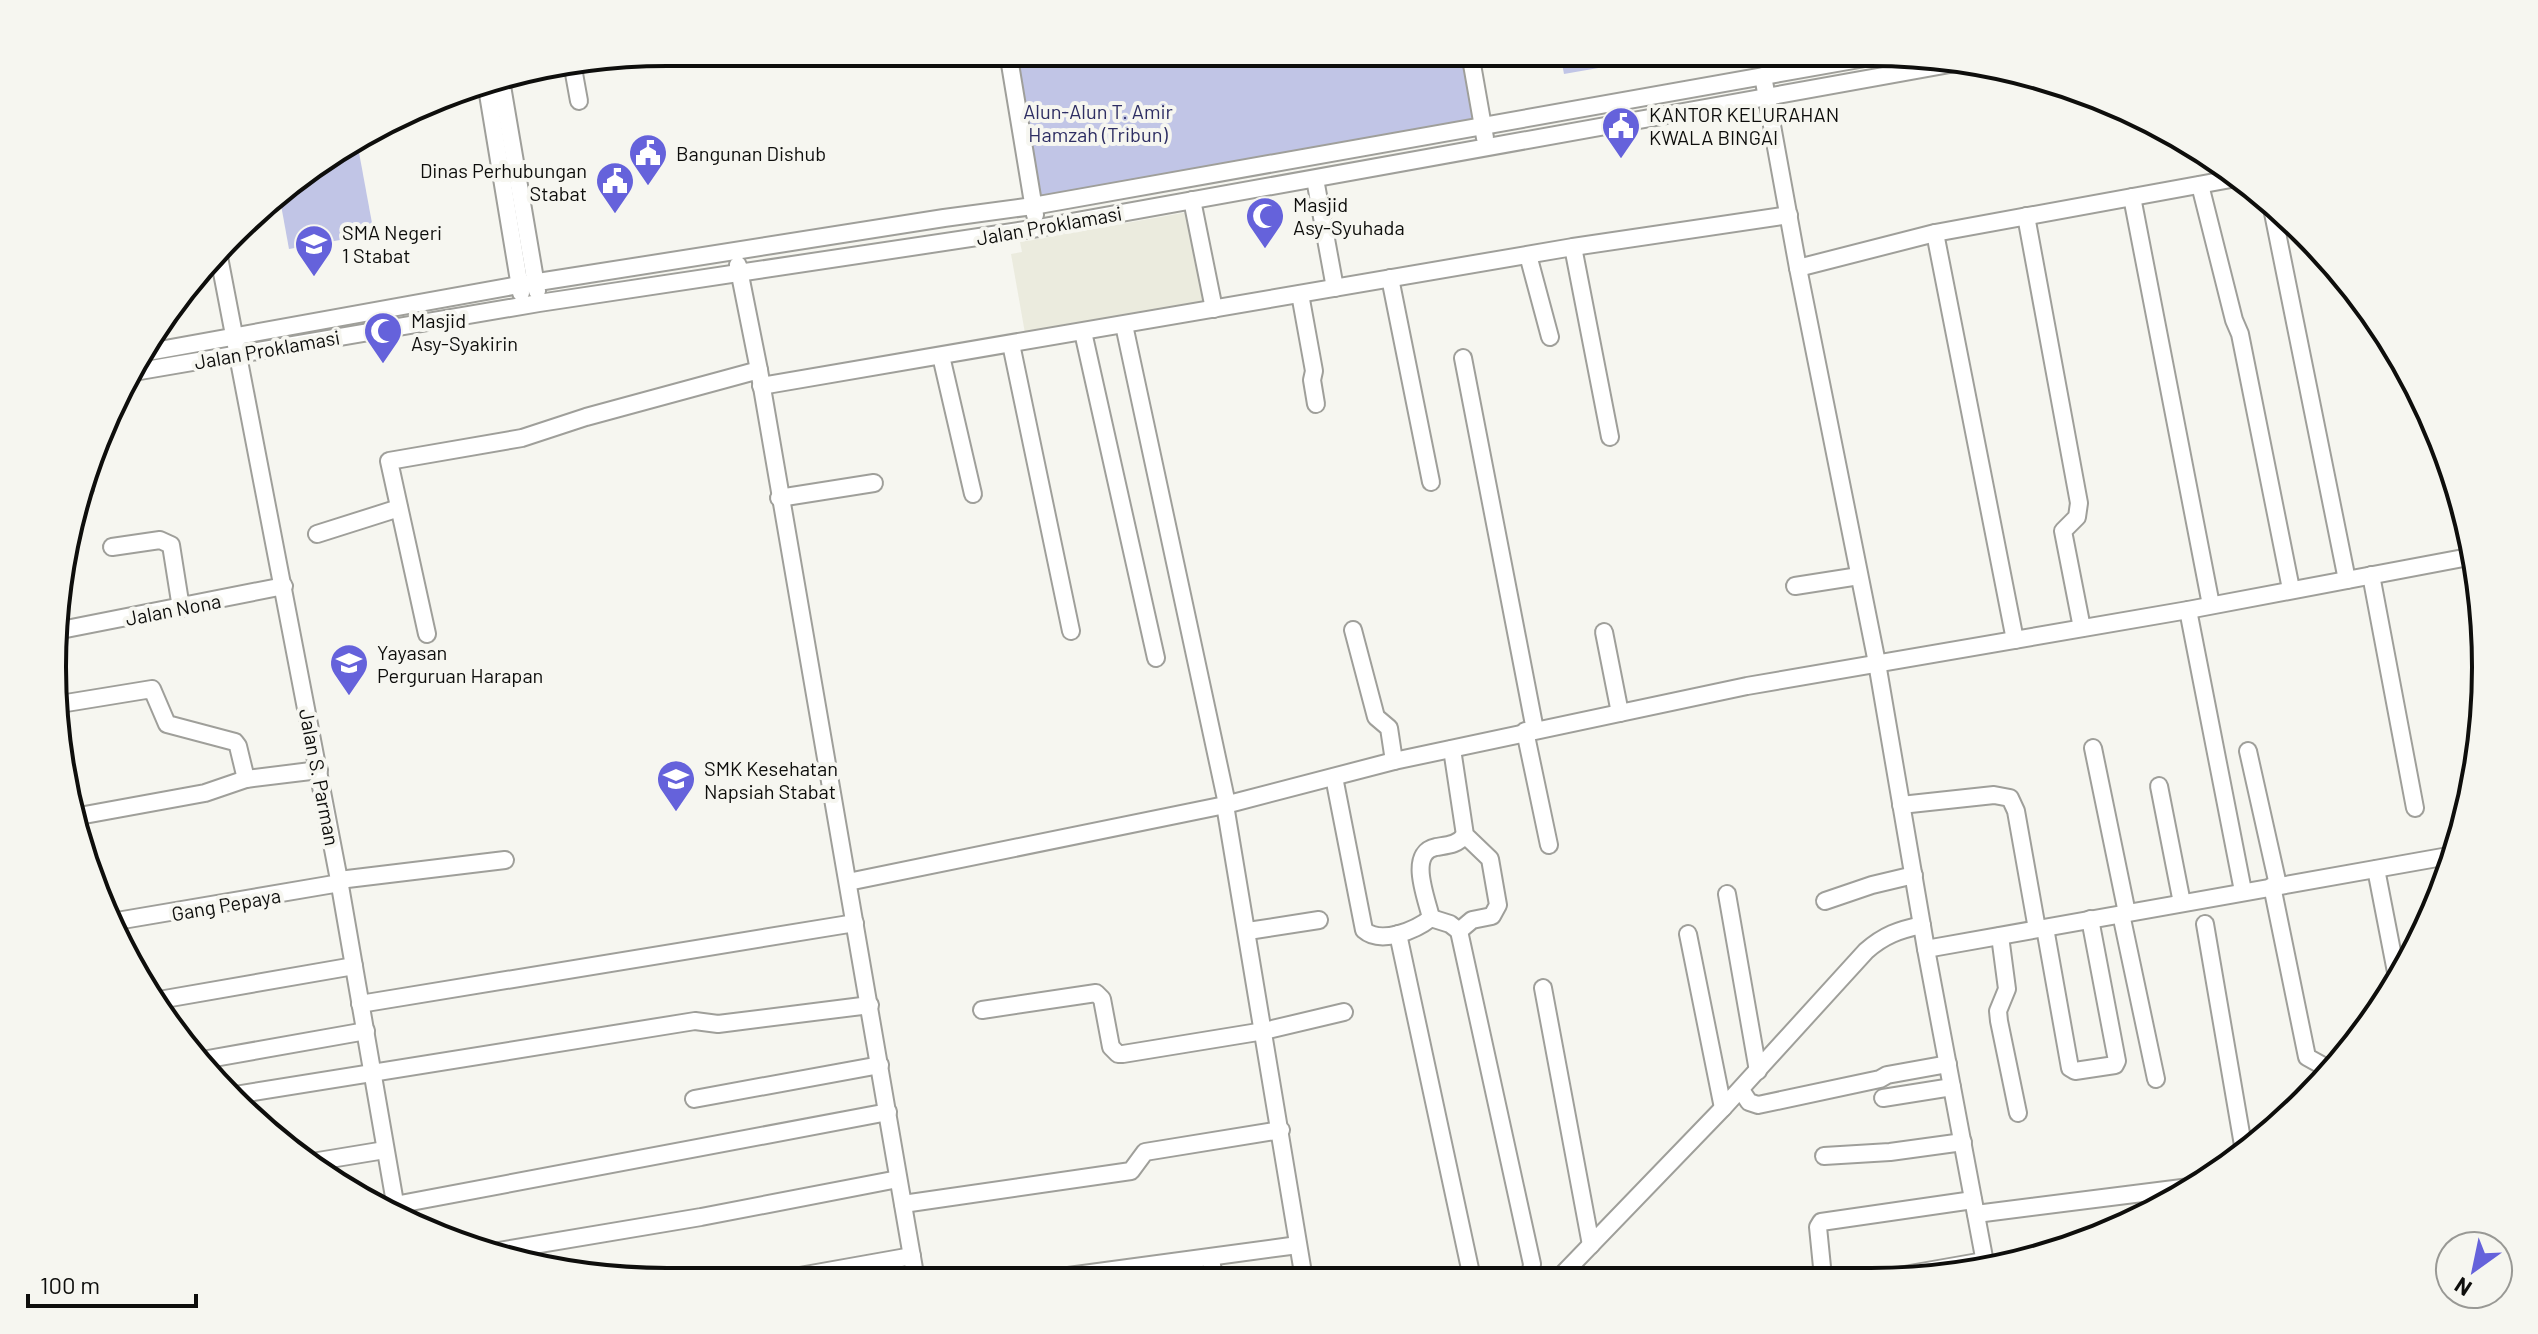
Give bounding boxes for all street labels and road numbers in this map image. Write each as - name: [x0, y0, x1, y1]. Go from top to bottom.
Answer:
- street label: Jalan Proklamasi: [974, 200, 1124, 250]
- street label: Jalan Proklamasi: [192, 324, 342, 374]
- street label: Jalan Nona: [123, 588, 223, 630]
- street label: Jalan S. Parman: [295, 706, 345, 848]
- street label: Gang Pepaya: [170, 883, 282, 925]

